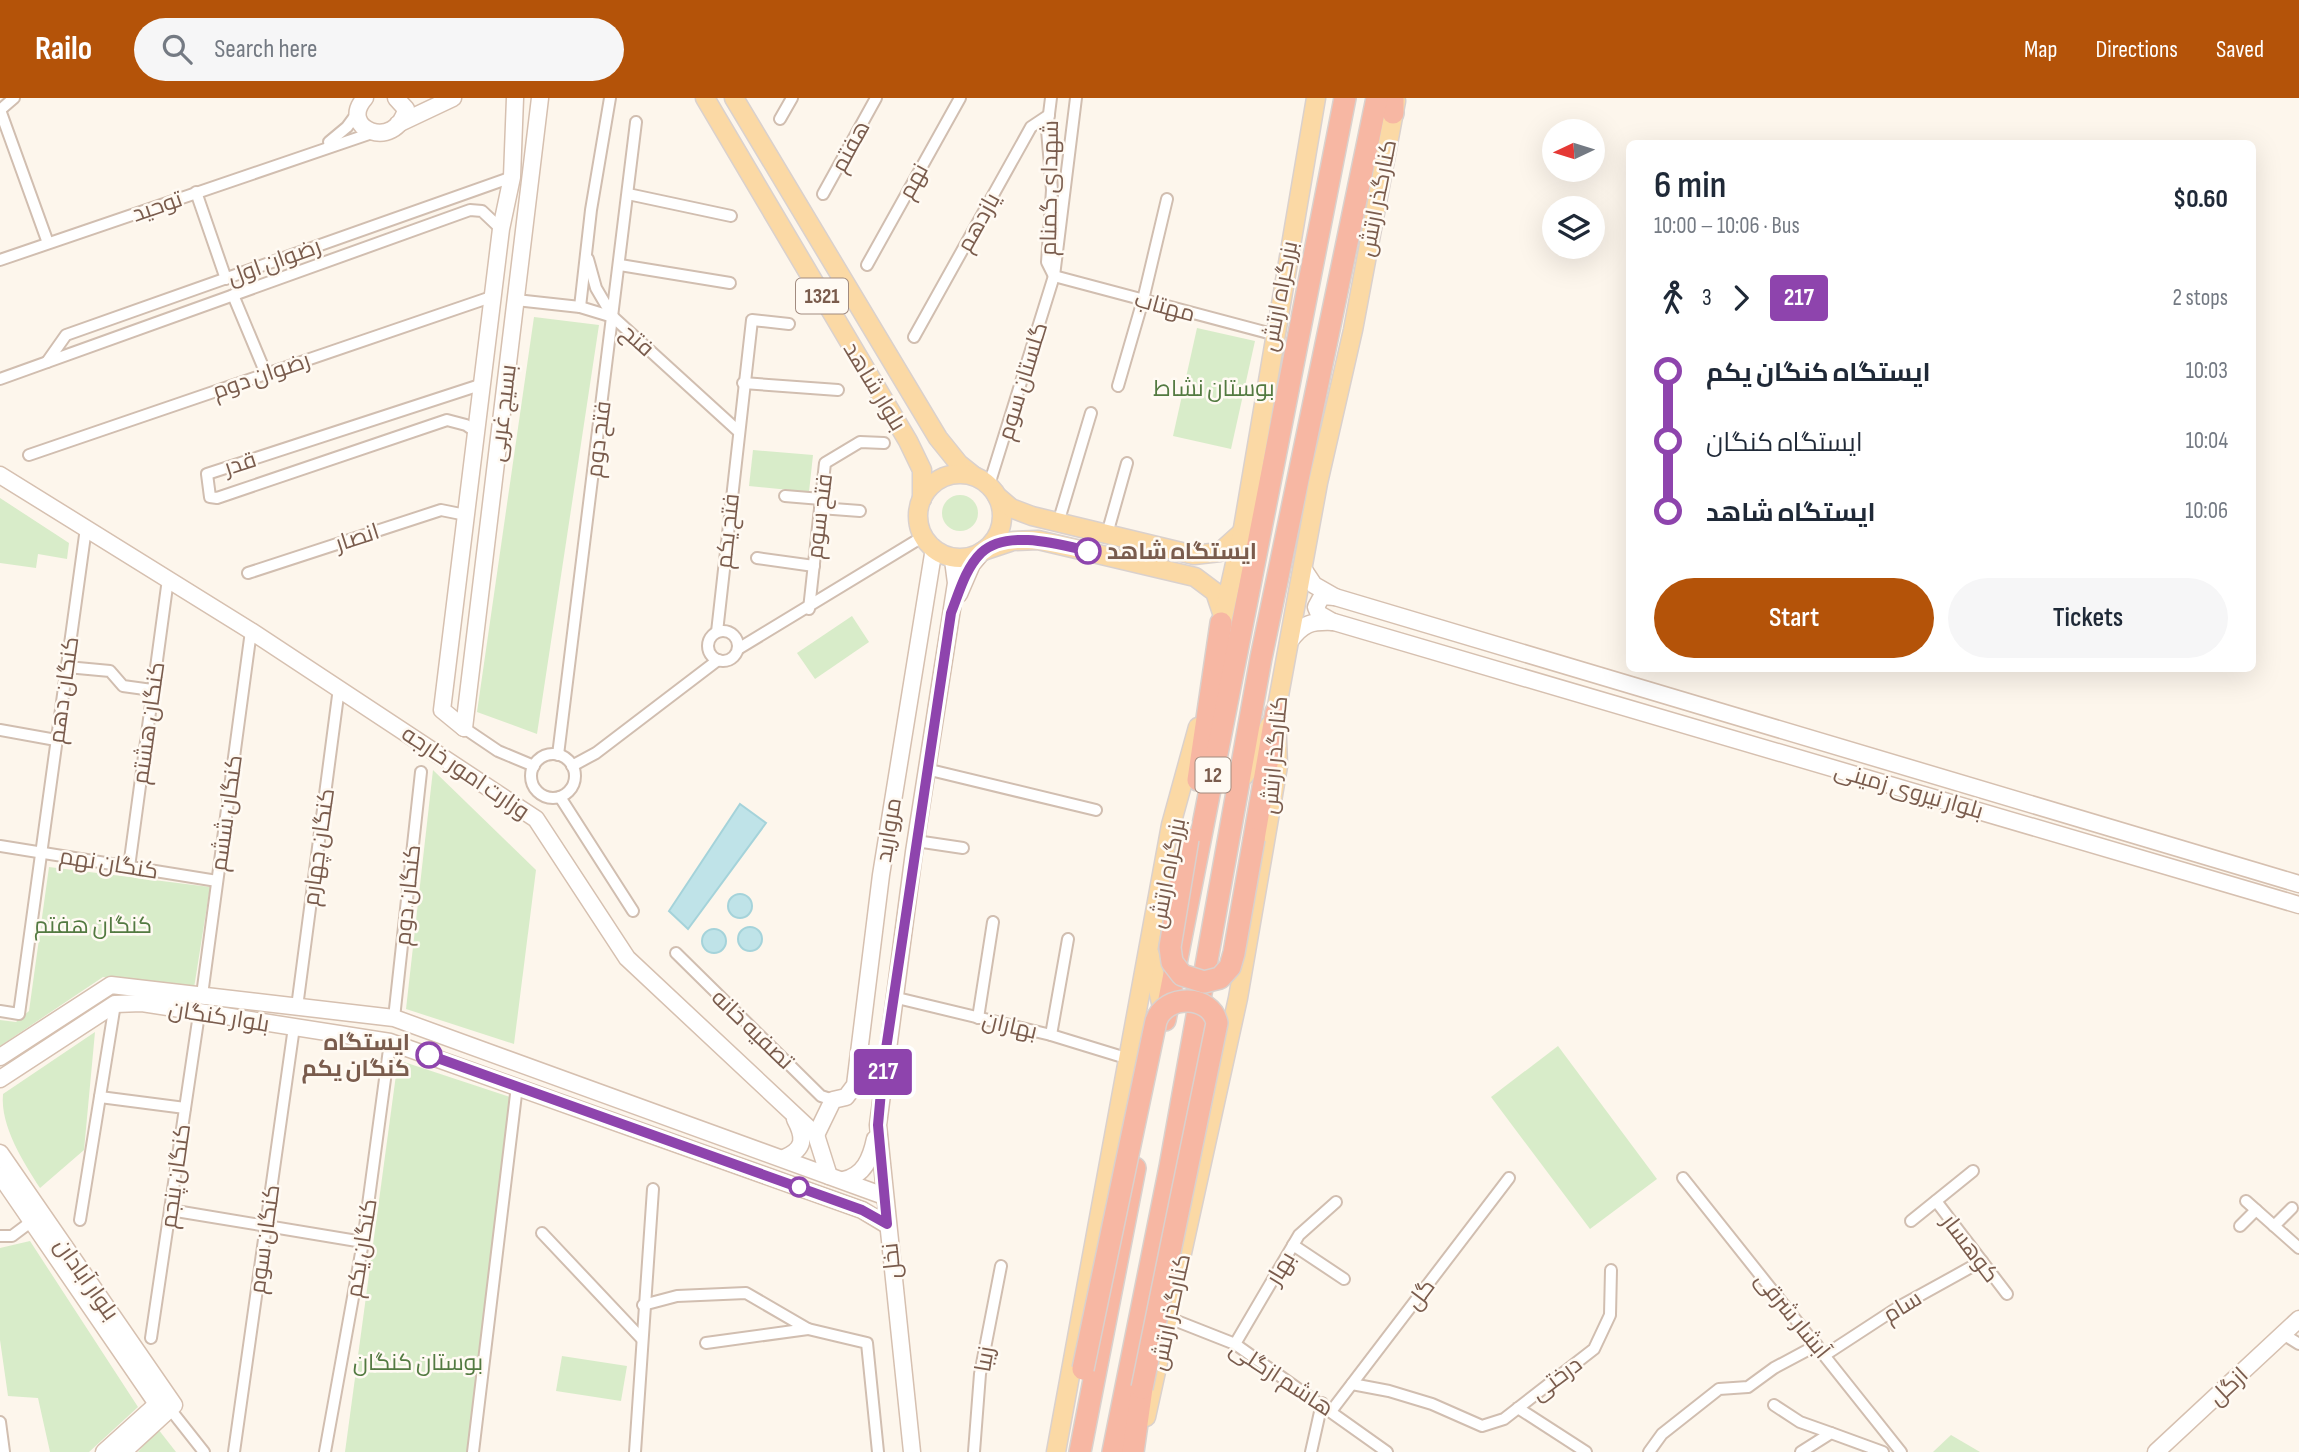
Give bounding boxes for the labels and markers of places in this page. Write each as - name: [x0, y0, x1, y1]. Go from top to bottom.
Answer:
- marker: ایستگاه شاهد: [1075, 538, 1101, 564]
- place label: ایستگاه شاهد: [1107, 538, 1257, 566]
- place label: ایستگاه کنگان یکم: [301, 1029, 410, 1084]
- marker: ایستگاه کنگان یکم: [416, 1042, 442, 1068]
- unlabelled marker: [789, 1177, 809, 1197]

